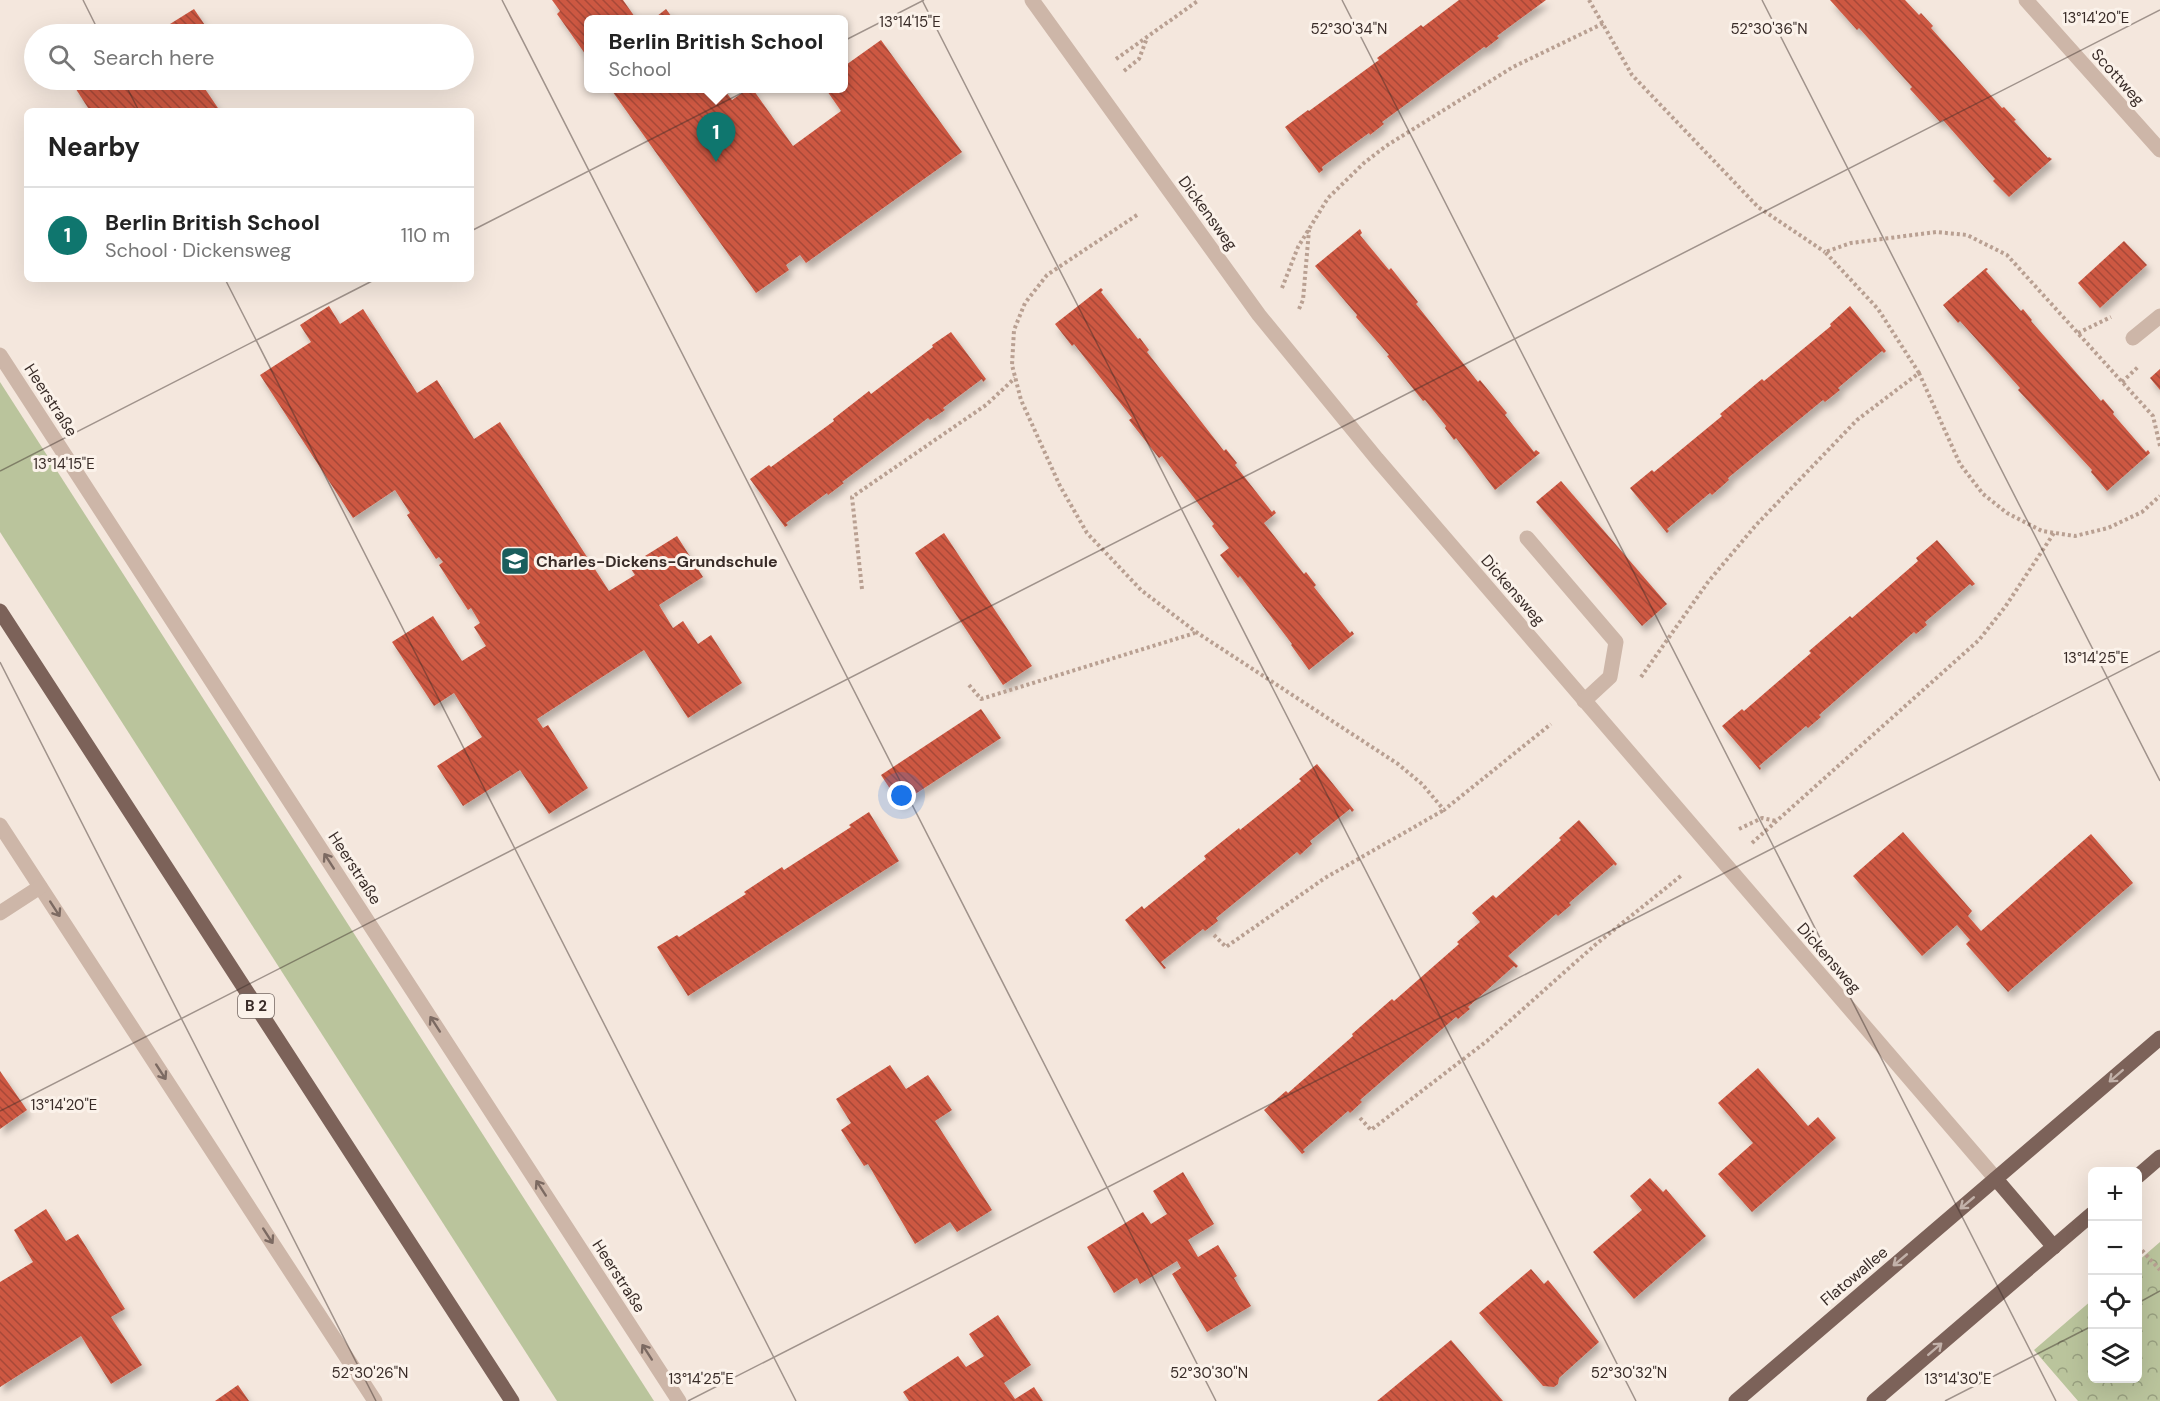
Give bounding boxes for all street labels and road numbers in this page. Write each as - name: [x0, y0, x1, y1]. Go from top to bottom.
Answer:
- street label: Scottweg: [2087, 44, 2149, 110]
- street label: Dickensweg: [1174, 171, 1242, 255]
- street label: Heerstraße: [20, 359, 82, 441]
- street label: Dickensweg: [1476, 550, 1550, 630]
- street label: Heerstraße: [324, 827, 386, 909]
- street label: Dickensweg: [1792, 918, 1866, 998]
- road number: B 2: [238, 994, 274, 1018]
- street label: Heerstraße: [588, 1235, 650, 1317]
- street label: Flatowallee: [1816, 1242, 1892, 1310]

